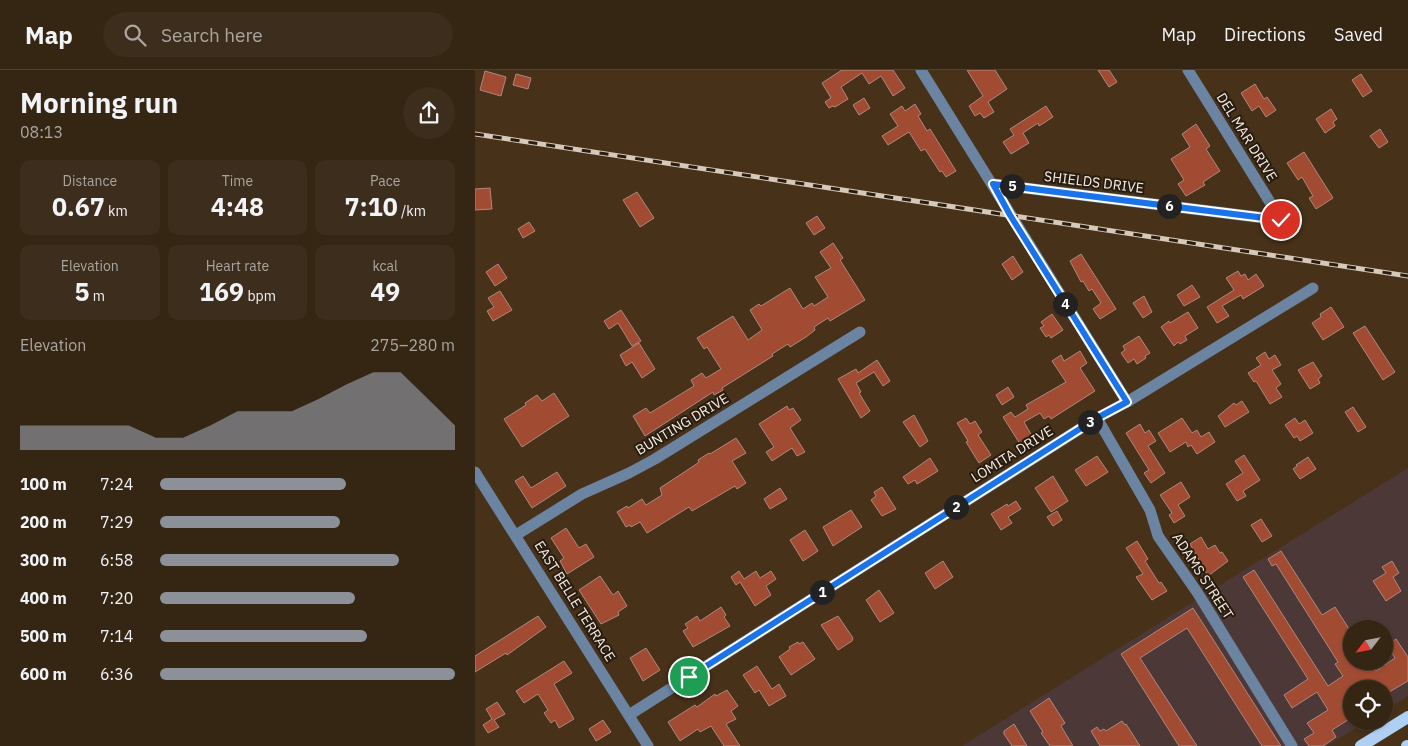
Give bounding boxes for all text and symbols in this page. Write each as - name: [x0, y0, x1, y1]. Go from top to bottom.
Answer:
- search box: [103, 12, 453, 57]
- text: Map: [25, 19, 73, 51]
- icon: search: [121, 21, 149, 49]
- text: Search here: [161, 23, 263, 47]
- text: Map: [1161, 23, 1196, 46]
- text: Directions: [1224, 23, 1306, 46]
- text: Saved: [1334, 23, 1383, 46]
- text: Morning run: [20, 84, 178, 121]
- button: share: [403, 87, 455, 139]
- street label: DEL MAR DRIVE: [1213, 89, 1281, 185]
- text: 08:13: [20, 122, 63, 142]
- street label: SHIELDS DRIVE: [1043, 167, 1145, 197]
- text: Distance: [63, 172, 117, 190]
- text: Time: [222, 172, 253, 190]
- text: Pace: [370, 172, 400, 190]
- pin: 5: [999, 174, 1025, 198]
- text: 5: [1008, 177, 1017, 195]
- text: 0.67: [52, 190, 105, 223]
- text: 4:48: [211, 190, 264, 223]
- text: 7:10: [344, 190, 398, 223]
- pin: 6: [1157, 194, 1181, 218]
- text: 6: [1165, 197, 1174, 215]
- pin: [1260, 199, 1302, 241]
- text: km: [105, 202, 128, 220]
- text: /km: [398, 202, 426, 220]
- icon: check: [1267, 206, 1295, 234]
- text: Elevation: [61, 257, 119, 275]
- text: Heart rate: [206, 257, 269, 275]
- text: kcal: [372, 257, 398, 275]
- text: 5: [75, 275, 90, 308]
- text: 169: [199, 275, 244, 308]
- text: 49: [370, 275, 400, 308]
- text: m: [90, 287, 105, 305]
- text: bpm: [244, 287, 276, 305]
- pin: 4: [1053, 292, 1077, 316]
- text: 4: [1061, 295, 1070, 313]
- text: Elevation: [20, 335, 86, 355]
- text: 275–280 m: [370, 335, 455, 355]
- street label: BUNTING DRIVE: [632, 389, 732, 459]
- pin: 3: [1077, 410, 1103, 434]
- text: 3: [1086, 413, 1095, 431]
- street label: LOMITA DRIVE: [968, 422, 1056, 486]
- text: 100 m: [20, 474, 67, 494]
- text: 7:24: [100, 474, 133, 494]
- pin: 2: [943, 494, 969, 520]
- text: 2: [952, 498, 961, 516]
- text: 200 m: [20, 512, 67, 532]
- text: 7:29: [100, 512, 133, 532]
- street label: ADAMS STREET: [1168, 529, 1238, 623]
- street label: EAST BELLE TERRACE: [531, 537, 619, 665]
- text: 300 m: [20, 550, 67, 570]
- text: 6:58: [100, 550, 133, 570]
- pin: 1: [809, 580, 835, 604]
- text: 1: [818, 583, 827, 601]
- text: 400 m: [20, 588, 67, 608]
- text: 7:20: [100, 588, 133, 608]
- north arrow: [1343, 620, 1393, 670]
- map controls: [1343, 620, 1393, 730]
- text: 500 m: [20, 626, 67, 646]
- text: 7:14: [100, 626, 133, 646]
- pin: [668, 656, 710, 698]
- icon: arrive: [675, 663, 703, 691]
- text: 600 m: [20, 664, 67, 684]
- text: 6:36: [100, 664, 133, 684]
- button: locate: [1343, 680, 1393, 730]

